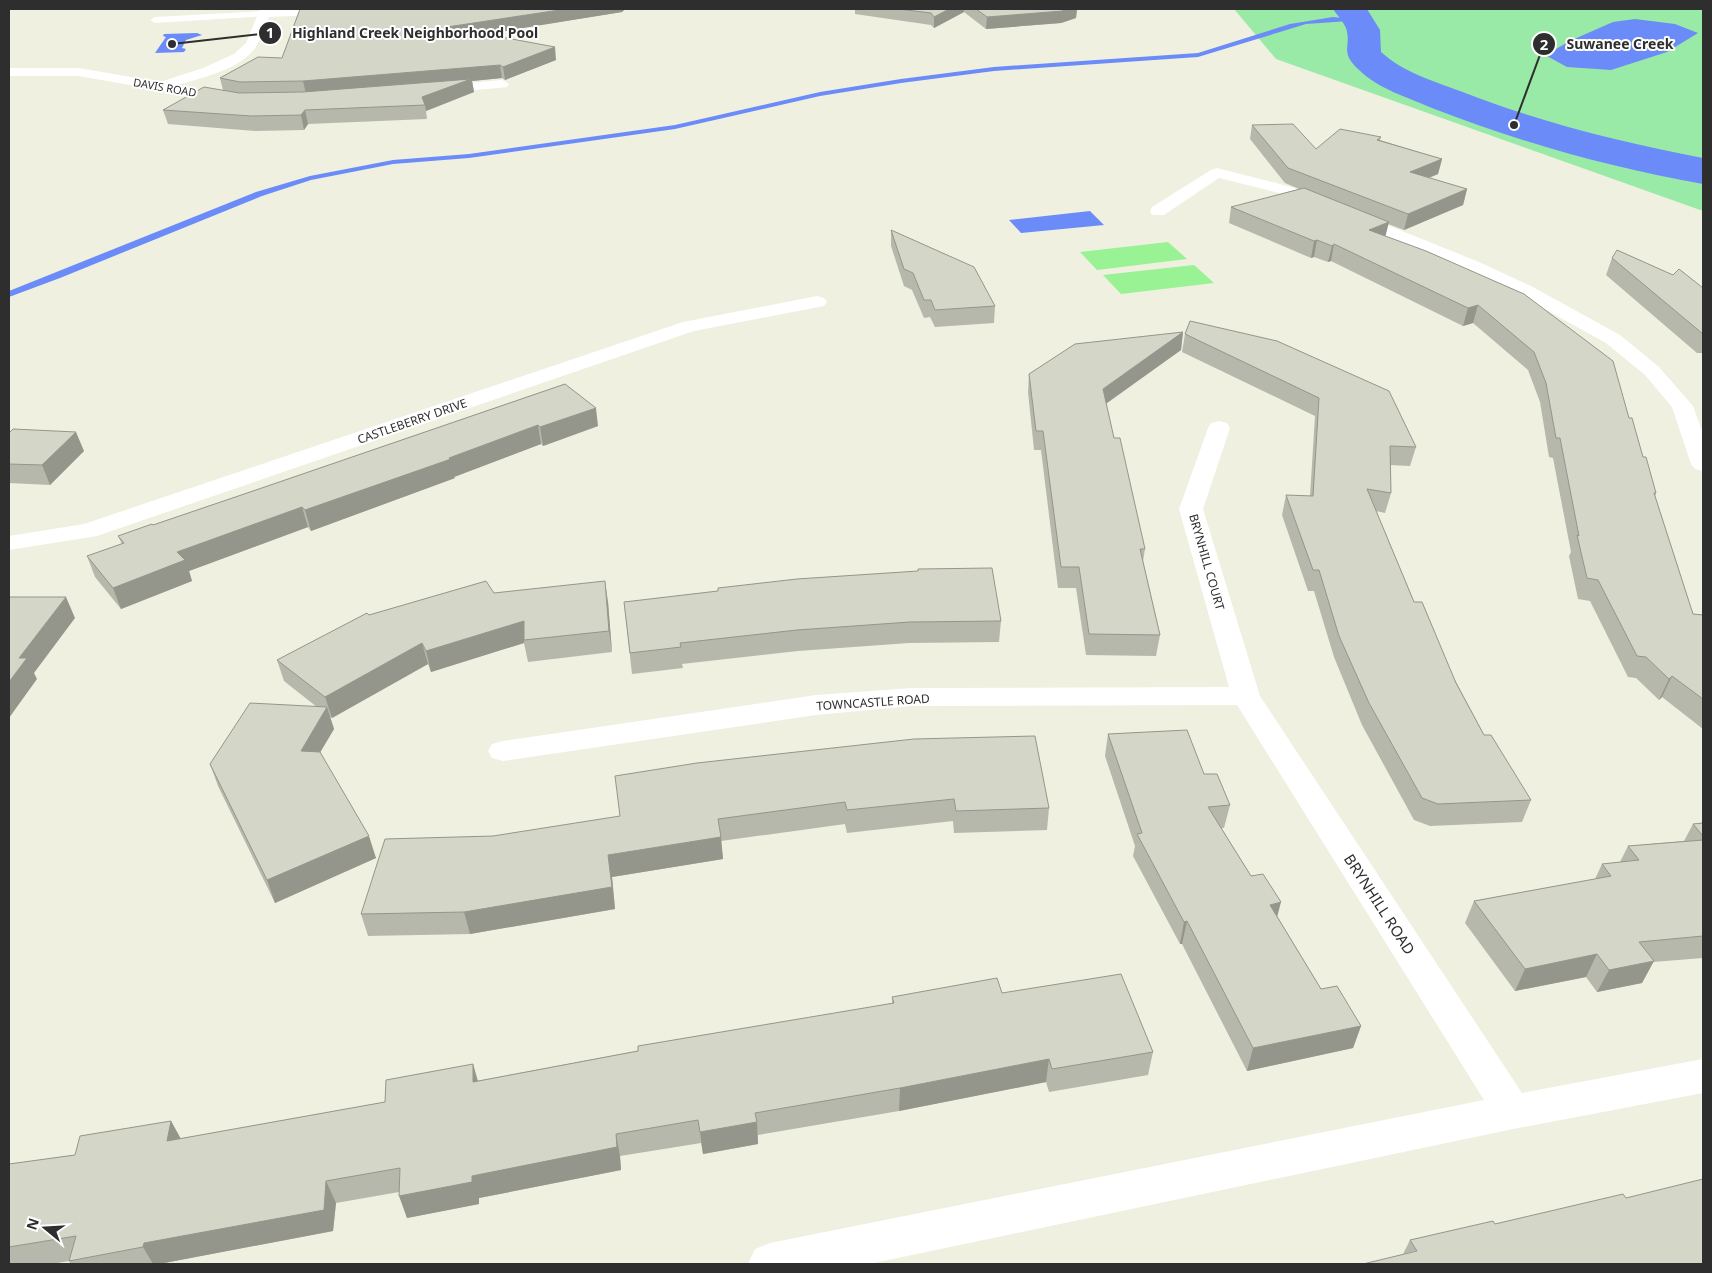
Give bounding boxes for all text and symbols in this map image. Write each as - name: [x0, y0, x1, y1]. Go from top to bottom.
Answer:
- callout: Highland Creek Neighborhood Pool: [257, 19, 548, 48]
- text: 1: [266, 22, 274, 42]
- text: Highland Creek Neighborhood Pool: [292, 23, 538, 42]
- callout: Suwanee Creek: [1531, 30, 1683, 59]
- text: 2: [1540, 34, 1549, 54]
- text: Suwanee Creek: [1566, 34, 1674, 53]
- street label: DAVIS ROAD: [132, 74, 198, 100]
- street label: CASTLEBERRY DRIVE: [355, 394, 469, 448]
- street label: BRYNHILL COURT: [1185, 512, 1229, 612]
- street label: TOWNCASTLE ROAD: [816, 690, 930, 714]
- street label: BRYNHILL ROAD: [1340, 850, 1420, 958]
- north arrow: [20, 1203, 70, 1253]
- text: N: [21, 1215, 43, 1232]

